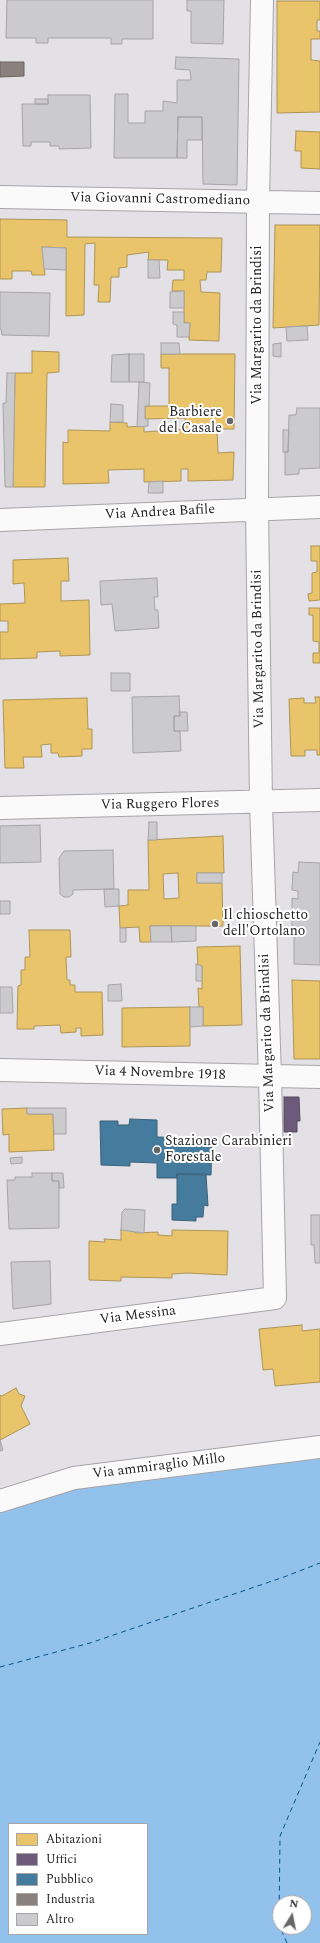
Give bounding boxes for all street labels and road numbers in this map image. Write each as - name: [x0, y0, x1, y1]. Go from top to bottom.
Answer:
- street label: Via Giovanni Castromediano: [70, 190, 250, 210]
- street label: Via Margarito da Brindisi: [250, 245, 266, 405]
- street label: Via Andrea Bafile: [104, 502, 216, 524]
- street label: Via Margarito da Brindisi: [249, 569, 269, 729]
- street label: Via Ruggero Flores: [100, 796, 220, 814]
- street label: Via Margarito da Brindisi: [257, 953, 279, 1113]
- street label: Via 4 Novembre 1918: [94, 1063, 226, 1085]
- street label: Via Messina: [99, 1303, 177, 1329]
- street label: Via ammiraglio Millo: [92, 1451, 226, 1483]

